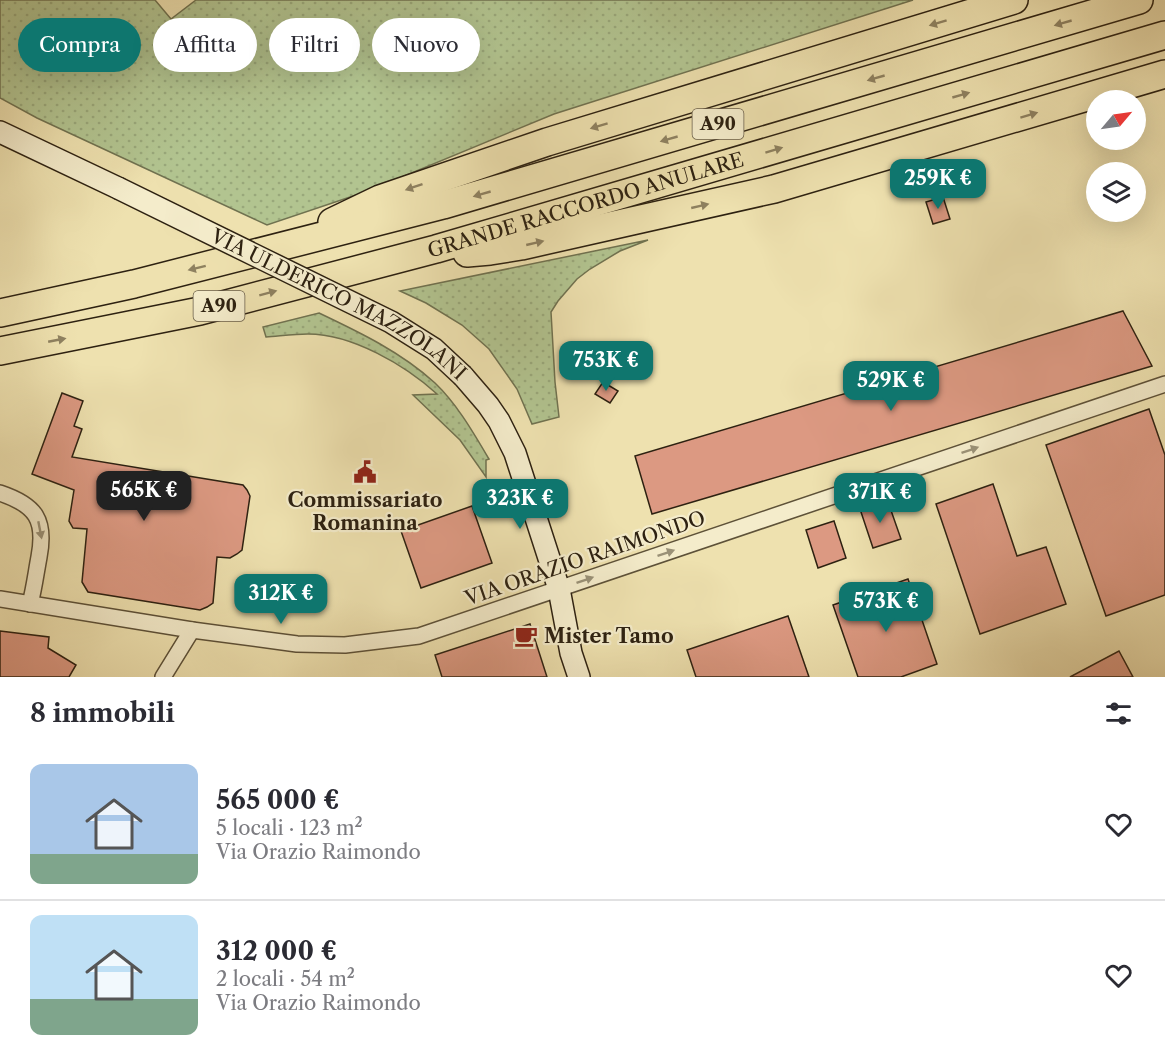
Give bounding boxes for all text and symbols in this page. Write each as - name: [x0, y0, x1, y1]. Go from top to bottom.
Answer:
- chip: Compra: [18, 18, 141, 72]
- chip: Affitta: [153, 18, 257, 72]
- chip: Filtri: [269, 18, 360, 72]
- chip: Nuovo: [372, 18, 480, 72]
- one-way arrow: [1054, 18, 1072, 28]
- one-way arrow: [929, 19, 947, 28]
- one-way arrow: [867, 74, 885, 83]
- one-way arrow: [952, 90, 970, 99]
- north arrow: [1086, 90, 1146, 150]
- map controls: [1086, 90, 1146, 222]
- road number: A90: [692, 109, 744, 139]
- one-way arrow: [1020, 110, 1038, 119]
- one-way arrow: [590, 122, 608, 131]
- one-way arrow: [660, 135, 678, 144]
- one-way arrow: [765, 145, 783, 154]
- street label: GRANDE RACCORDO ANULARE: [425, 147, 747, 263]
- pin: 259K €: [889, 159, 987, 210]
- button: layers: [1086, 162, 1146, 222]
- text: 259K €: [904, 166, 972, 190]
- one-way arrow: [405, 183, 423, 193]
- one-way arrow: [473, 190, 491, 199]
- one-way arrow: [690, 201, 709, 211]
- street label: VIA ULDERICO MAZZOLANI: [206, 223, 471, 385]
- one-way arrow: [526, 238, 545, 247]
- one-way arrow: [188, 263, 206, 273]
- one-way arrow: [259, 288, 277, 298]
- road number: A90: [194, 291, 244, 321]
- one-way arrow: [48, 335, 67, 344]
- pin: 753K €: [557, 341, 655, 392]
- text: 753K €: [573, 348, 639, 372]
- pin: 529K €: [842, 361, 940, 412]
- text: 529K €: [857, 368, 925, 392]
- one-way arrow: [961, 444, 979, 454]
- public building icon: Commissariato Romanina: [352, 459, 378, 485]
- pin: 565K €: [95, 471, 193, 522]
- pin: 371K €: [831, 473, 929, 524]
- text: 565K €: [110, 478, 178, 502]
- pin: 323K €: [471, 479, 569, 530]
- text: 371K €: [848, 480, 912, 504]
- text: 323K €: [486, 486, 554, 510]
- place label: Commissariato Romanina: [287, 488, 443, 535]
- street label: VIA ORAZIO RAIMONDO: [461, 506, 708, 611]
- one-way arrow: [36, 521, 45, 540]
- one-way arrow: [657, 547, 675, 557]
- pin: 312K €: [232, 574, 330, 625]
- one-way arrow: [576, 575, 594, 585]
- text: 312K €: [248, 581, 314, 605]
- pin: 573K €: [837, 582, 935, 633]
- text: 573K €: [853, 589, 919, 613]
- cafe icon: Mister Tamo: [513, 623, 539, 649]
- place label: Mister Tamo: [544, 624, 674, 648]
- text: 8 immobili: [30, 697, 175, 729]
- icon: filters: [1102, 697, 1135, 730]
- text: 565 000 €: [216, 784, 340, 816]
- icon: home: [78, 788, 150, 860]
- icon: heart: [1102, 808, 1135, 841]
- text: 5 locali · 123 m²: [216, 816, 363, 840]
- text: Via Orazio Raimondo: [216, 840, 421, 864]
- text: 312 000 €: [216, 935, 337, 967]
- icon: home: [78, 939, 150, 1011]
- icon: heart: [1102, 959, 1135, 992]
- text: 2 locali · 54 m²: [216, 967, 355, 991]
- text: Via Orazio Raimondo: [216, 991, 421, 1015]

